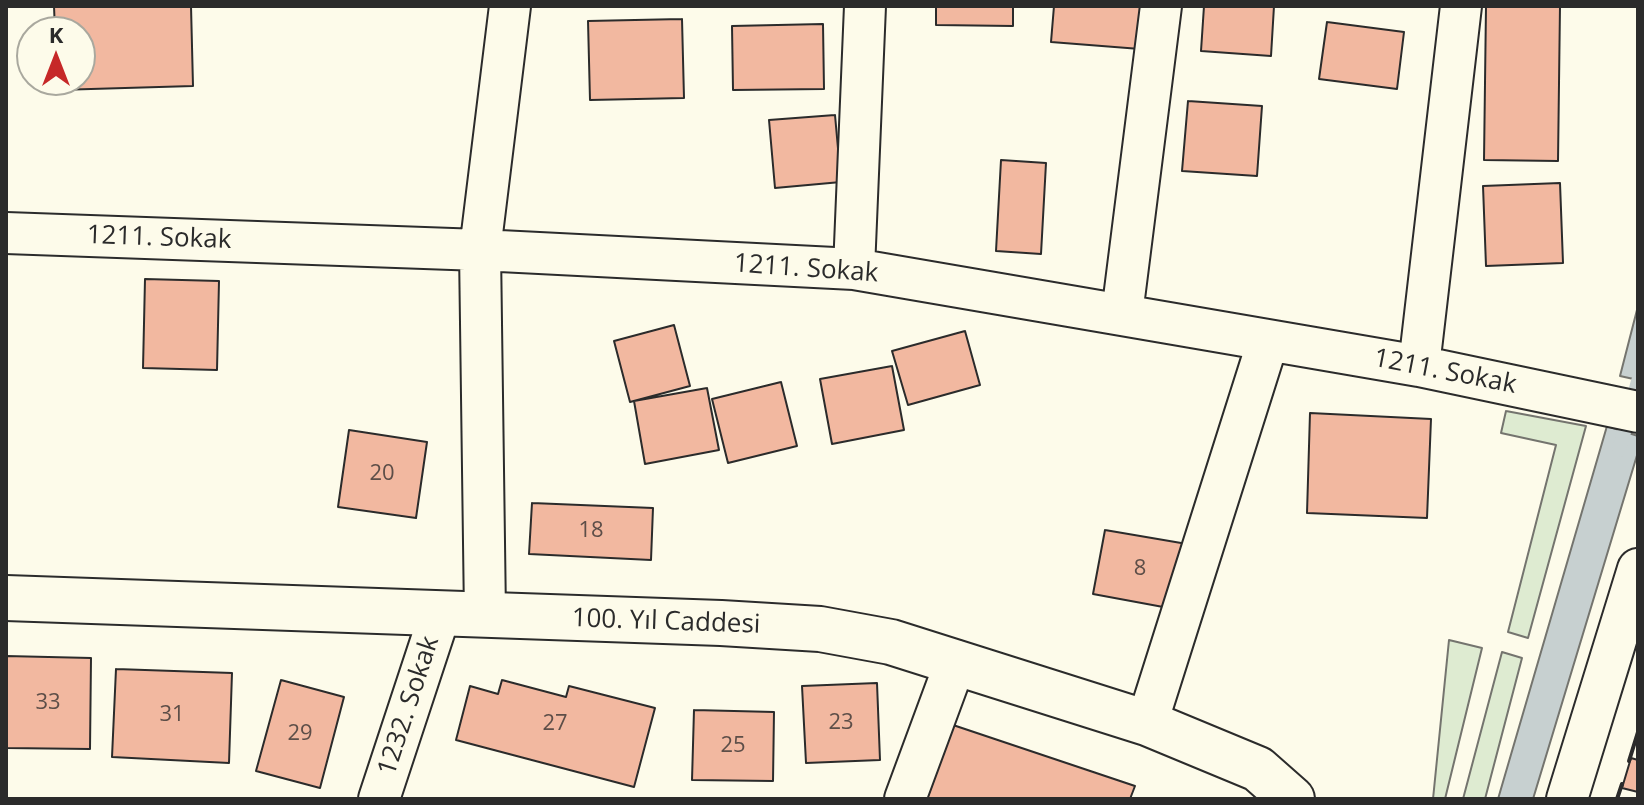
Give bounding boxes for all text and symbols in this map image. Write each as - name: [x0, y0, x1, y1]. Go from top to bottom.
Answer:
- north arrow: [16, 16, 96, 96]
- text: K: [49, 19, 63, 49]
- street label: 1211. Sokak: [86, 220, 232, 256]
- street label: 1211. Sokak: [733, 248, 879, 290]
- street label: 1211. Sokak: [1371, 343, 1519, 401]
- house number: 20: [369, 461, 395, 487]
- house number: 18: [578, 518, 604, 544]
- house number: 8: [1134, 556, 1146, 582]
- street label: 100. Yıl Caddesi: [571, 603, 761, 641]
- street label: 1232. Sokak: [372, 632, 446, 780]
- house number: 33: [35, 690, 61, 716]
- house number: 31: [159, 702, 185, 728]
- house number: 23: [828, 710, 854, 736]
- house number: 27: [542, 711, 568, 737]
- house number: 29: [287, 721, 313, 747]
- house number: 25: [720, 733, 746, 759]

